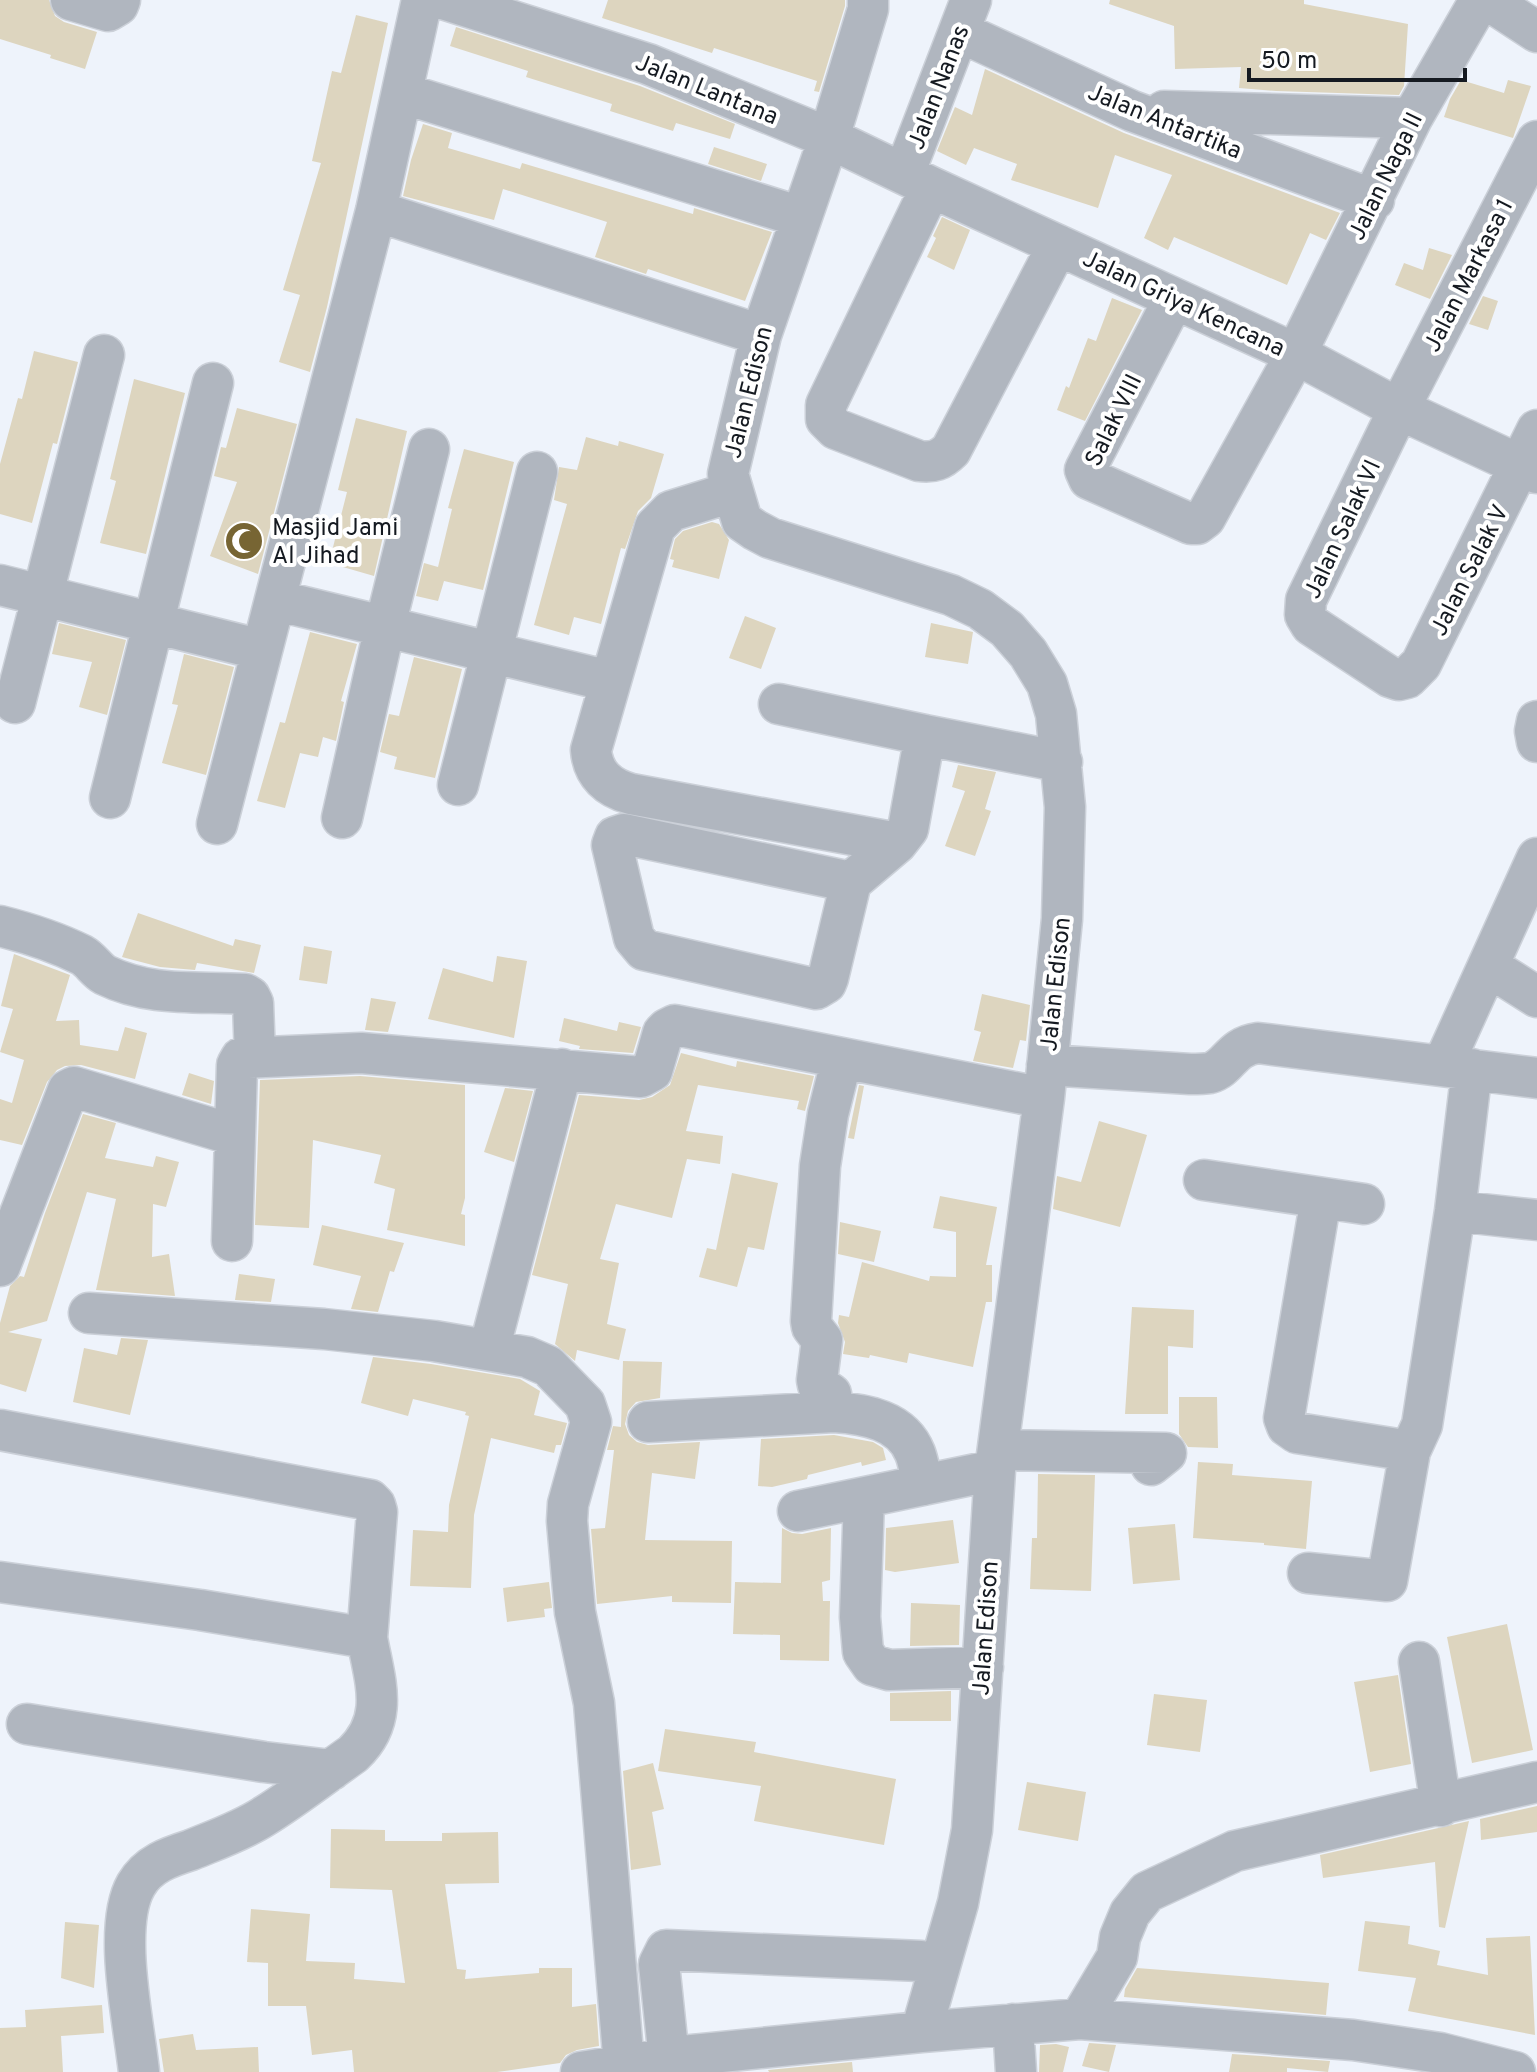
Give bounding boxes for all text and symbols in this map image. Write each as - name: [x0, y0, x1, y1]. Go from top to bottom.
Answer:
- street label: Jalan Nanas: [902, 21, 977, 154]
- scale bar: [1249, 32, 1465, 82]
- text: 50 m: [1261, 47, 1317, 77]
- street label: Jalan Lantana: [630, 49, 782, 133]
- street label: Jalan Antartika: [1083, 78, 1246, 167]
- street label: Jalan Naga II: [1343, 108, 1431, 246]
- street label: Jalan Markasa 1: [1418, 194, 1521, 357]
- street label: Jalan Griya Kencana: [1077, 245, 1289, 365]
- street label: Jalan Edison: [719, 323, 781, 462]
- street label: Salak VIII: [1080, 370, 1150, 472]
- street label: Jalan Salak VI: [1299, 456, 1389, 604]
- street label: Jalan Salak V: [1425, 500, 1517, 641]
- place label: Masjid Jami Al Jihad: [272, 514, 398, 572]
- mosque icon: Masjid Jami Al Jihad: [223, 520, 265, 562]
- street label: Jalan Edison: [1035, 915, 1079, 1053]
- street label: Jalan Edison: [967, 1560, 1007, 1697]

